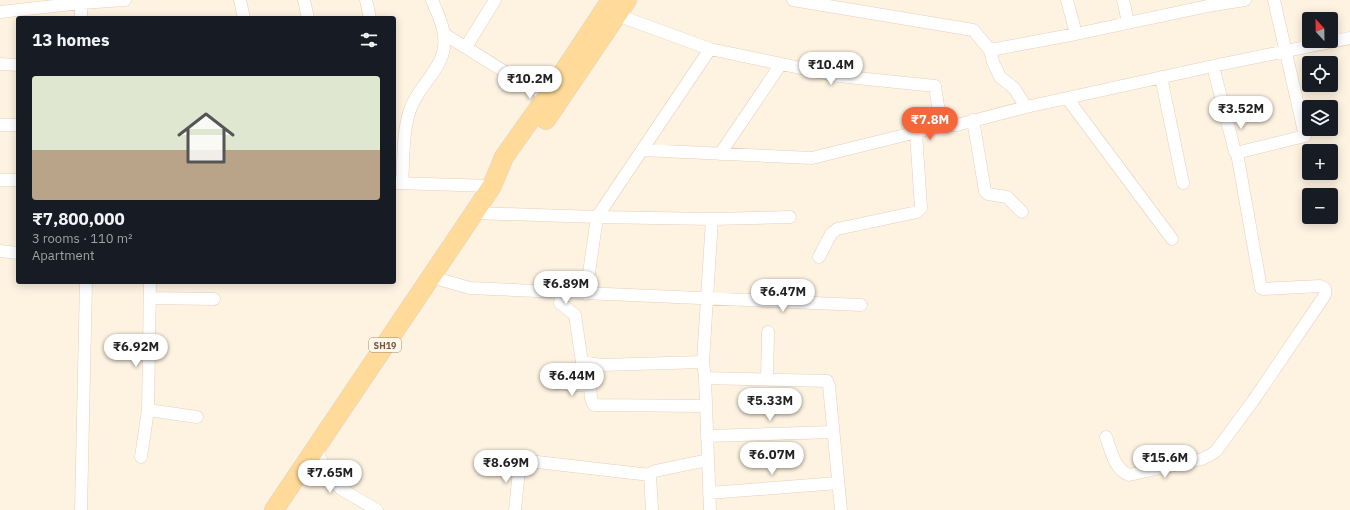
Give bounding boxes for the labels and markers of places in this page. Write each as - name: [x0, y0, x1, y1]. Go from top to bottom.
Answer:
- pin: ₹10.4M: [798, 52, 864, 86]
- pin: ₹10.2M: [497, 66, 563, 100]
- pin: ₹3.52M: [1208, 96, 1274, 130]
- pin: ₹7.8M: [902, 107, 958, 141]
- pin: ₹6.89M: [533, 271, 599, 305]
- pin: ₹6.47M: [750, 279, 816, 313]
- pin: ₹6.92M: [103, 334, 169, 368]
- pin: ₹6.44M: [539, 363, 605, 397]
- pin: ₹5.33M: [737, 388, 803, 422]
- pin: ₹6.07M: [739, 442, 805, 476]
- pin: ₹15.6M: [1132, 445, 1198, 479]
- pin: ₹8.69M: [473, 450, 539, 484]
- pin: ₹7.65M: [297, 460, 363, 494]

